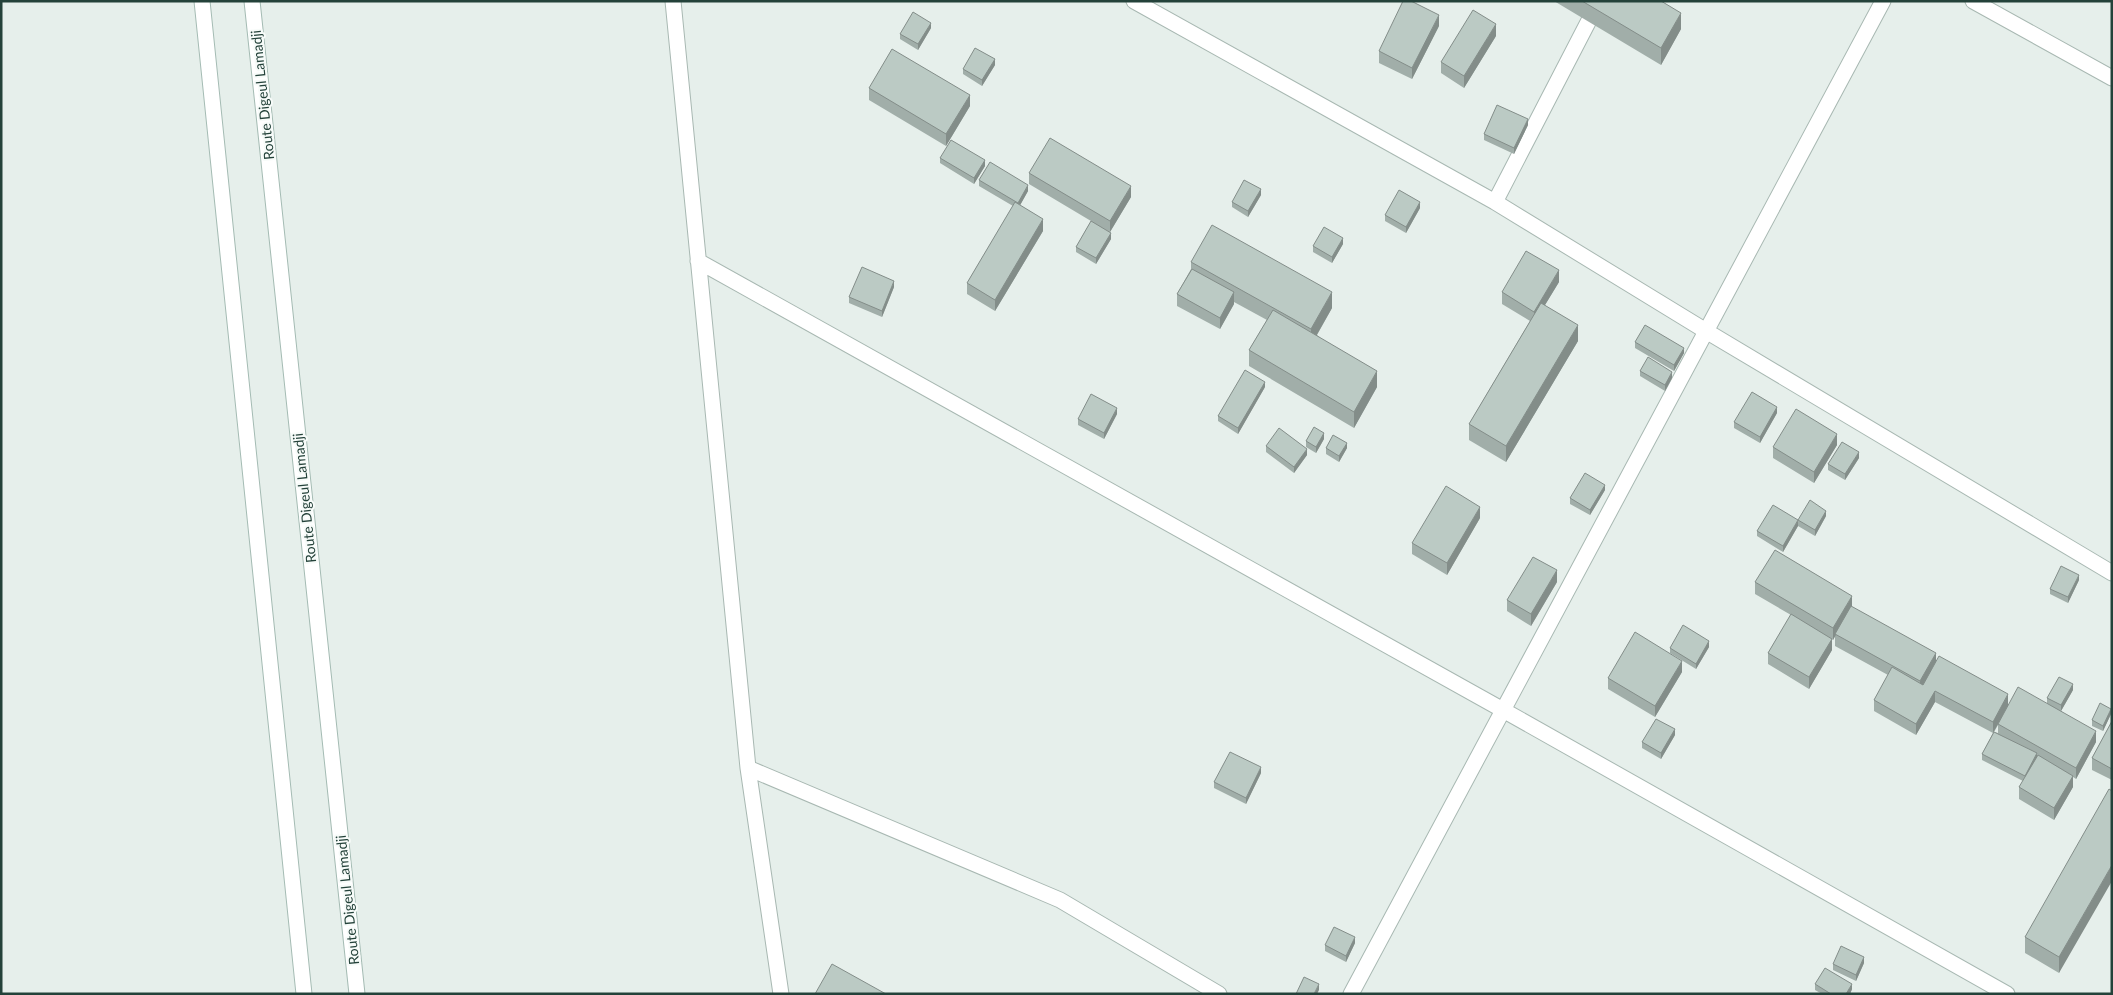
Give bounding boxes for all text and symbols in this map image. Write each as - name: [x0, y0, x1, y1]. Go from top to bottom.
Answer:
- street label: Route Digeul Lamadji: [247, 29, 277, 161]
- street label: Route Digeul Lamadji: [289, 432, 319, 564]
- street label: Route Digeul Lamadji: [332, 834, 362, 966]

